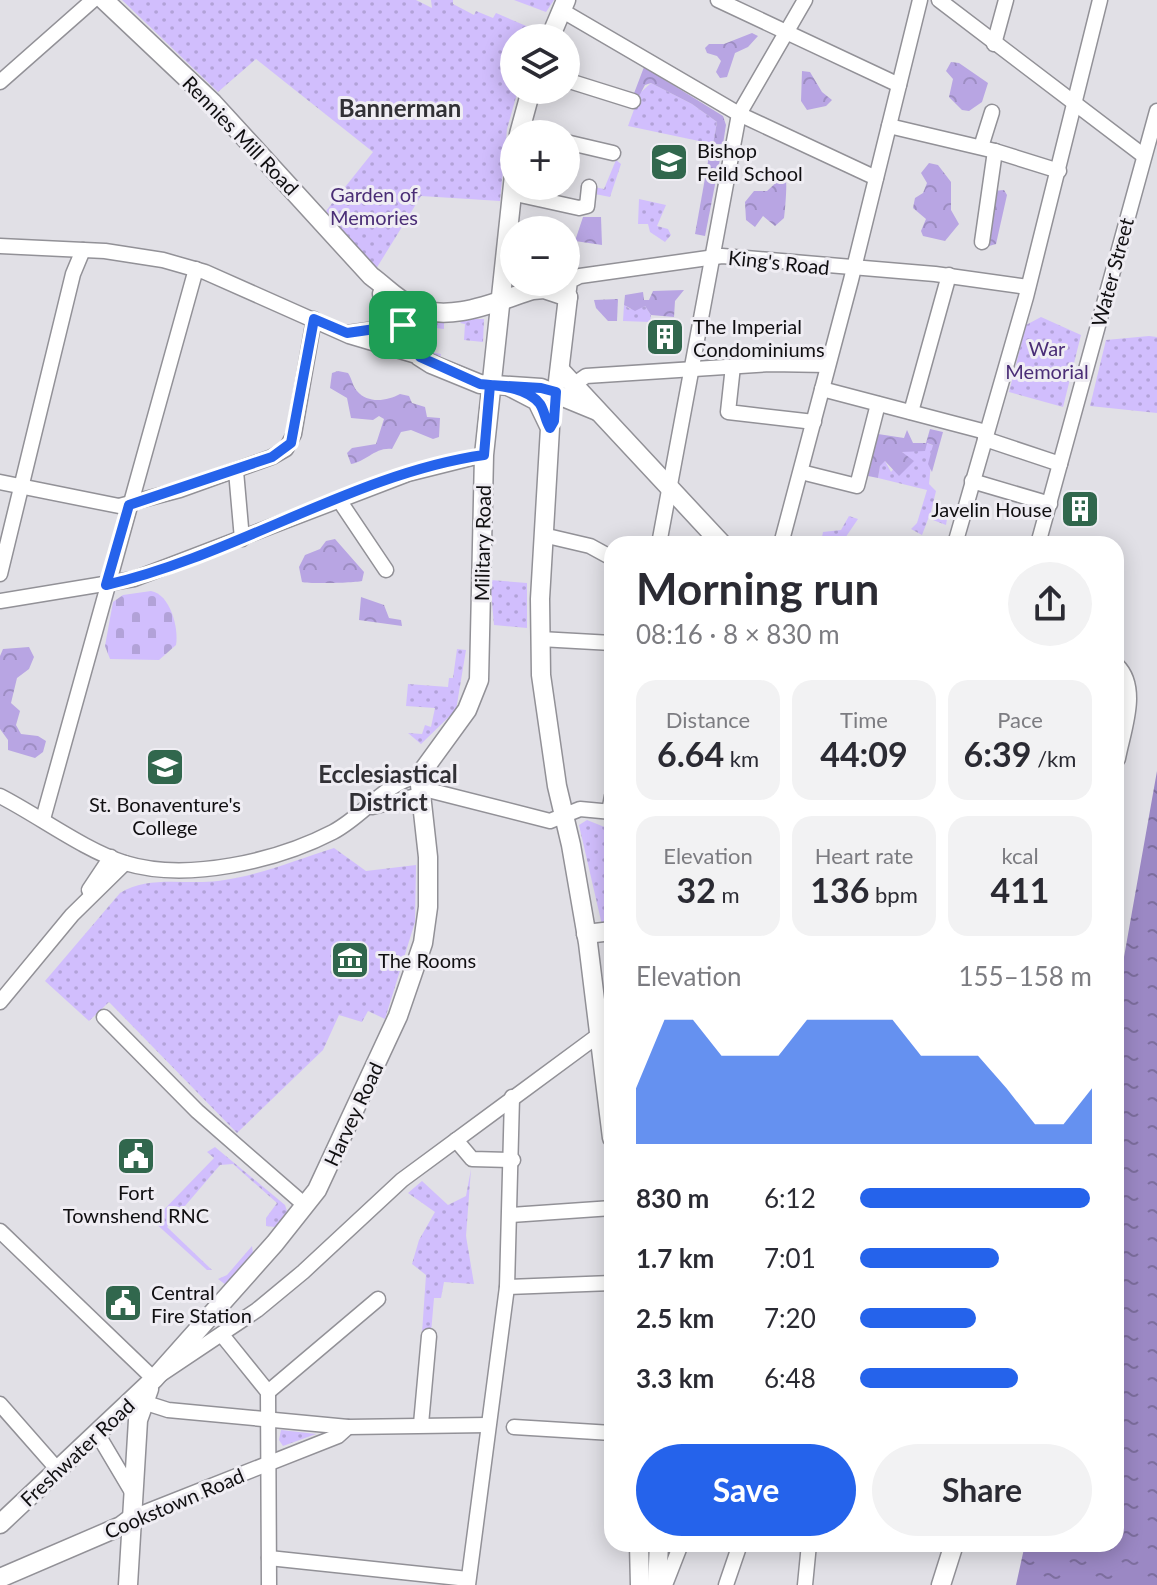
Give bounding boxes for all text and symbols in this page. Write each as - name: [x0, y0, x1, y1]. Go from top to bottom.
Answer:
- map controls: [500, 24, 580, 296]
- button: layers: [500, 24, 580, 104]
- street label: Rennies Mill Road: [178, 71, 304, 199]
- district label: Bannerman: [339, 93, 461, 122]
- button: +: [500, 120, 580, 200]
- place label: Bishop Feild School: [697, 138, 803, 185]
- school or university icon: Bishop Feild School: [648, 141, 690, 183]
- park label: Garden of Memories: [330, 182, 418, 229]
- street label: Water Street: [1086, 215, 1138, 329]
- button: −: [500, 216, 580, 296]
- street label: King's Road: [727, 245, 831, 279]
- pin: [369, 291, 437, 359]
- icon: arrive: [381, 303, 425, 347]
- place label: The Imperial Condominiums: [693, 314, 825, 361]
- building icon: The Imperial Condominiums: [644, 316, 686, 358]
- park label: War Memorial: [1005, 336, 1089, 383]
- street label: Military Road: [469, 485, 495, 601]
- building icon: Javelin House: [1059, 488, 1101, 530]
- place label: Javelin House: [931, 497, 1052, 521]
- text: Morning run: [636, 562, 879, 614]
- button: share: [1008, 562, 1092, 646]
- text: 08:16 · 8 × 830 m: [636, 618, 840, 650]
- text: Distance: [666, 706, 750, 733]
- text: Time: [840, 706, 888, 733]
- text: Pace: [997, 706, 1043, 733]
- text: 6.64: [657, 733, 724, 774]
- text: 44:09: [820, 733, 908, 774]
- text: 6:39: [964, 733, 1032, 774]
- text: km: [724, 745, 759, 772]
- text: /km: [1032, 745, 1076, 772]
- school or university icon: St. Bonaventure's College: [144, 746, 186, 788]
- district label: Ecclesiastical District: [318, 759, 458, 816]
- place label: St. Bonaventure's College: [89, 792, 241, 839]
- text: Elevation: [663, 842, 753, 869]
- text: Heart rate: [815, 842, 913, 869]
- text: kcal: [1001, 842, 1039, 869]
- text: 32: [676, 869, 716, 910]
- text: 136: [810, 869, 869, 910]
- text: 411: [990, 869, 1050, 910]
- text: m: [716, 881, 740, 908]
- text: bpm: [869, 881, 918, 908]
- museum icon: The Rooms: [329, 939, 371, 981]
- place label: The Rooms: [378, 948, 476, 972]
- text: Elevation: [636, 960, 742, 992]
- text: 155–158 m: [958, 960, 1092, 992]
- street label: Harvey Road: [318, 1058, 388, 1170]
- public building icon: Fort Townshend RNC: [115, 1135, 157, 1177]
- place label: Fort Townshend RNC: [63, 1180, 209, 1227]
- text: 830 m: [636, 1182, 709, 1214]
- text: 6:12: [764, 1182, 816, 1214]
- text: 1.7 km: [636, 1242, 714, 1274]
- text: 7:01: [764, 1242, 816, 1274]
- place label: Central Fire Station: [151, 1280, 252, 1327]
- public building icon: Central Fire Station: [102, 1282, 144, 1324]
- text: 2.5 km: [636, 1302, 714, 1334]
- text: 7:20: [764, 1302, 816, 1334]
- text: 3.3 km: [636, 1362, 714, 1394]
- text: 6:48: [764, 1362, 816, 1394]
- street label: Freshwater Road: [15, 1393, 139, 1511]
- button: Save: [636, 1444, 856, 1536]
- button: Share: [872, 1444, 1092, 1536]
- street label: Cookstown Road: [101, 1463, 247, 1543]

